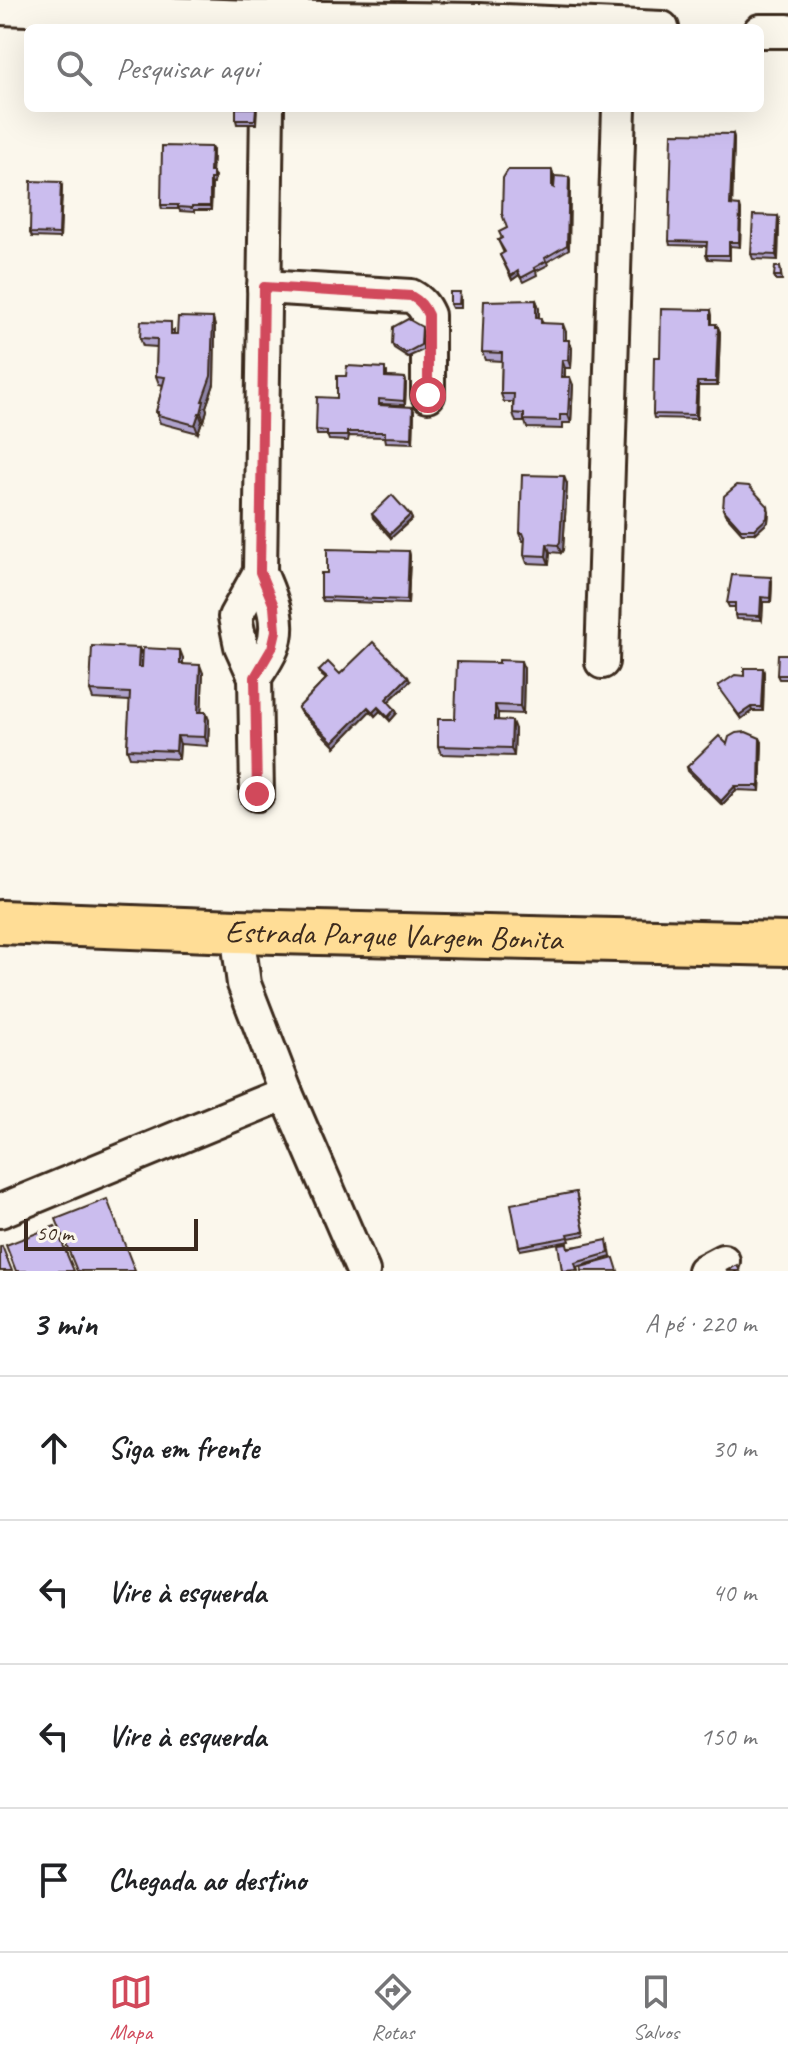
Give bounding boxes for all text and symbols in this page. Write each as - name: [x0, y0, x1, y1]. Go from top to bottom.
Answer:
- search box: [24, 24, 764, 112]
- icon: search: [52, 46, 96, 90]
- text: Pesquisar aqui: [116, 49, 259, 87]
- route start: [410, 377, 446, 413]
- route end: [239, 776, 275, 812]
- street label: Estrada Parque Vargem Bonita: [224, 911, 565, 960]
- scale bar: [24, 1215, 198, 1251]
- text: 50 m: [36, 1219, 73, 1247]
- text: 3 min: [32, 1302, 97, 1345]
- text: A pé · 220 m: [645, 1307, 756, 1340]
- icon: ahead: [32, 1426, 76, 1470]
- text: Siga em frente: [108, 1429, 259, 1467]
- text: 30 m: [712, 1432, 756, 1465]
- icon: left: [32, 1570, 76, 1614]
- text: Vire à esquerda: [108, 1573, 266, 1611]
- text: 40 m: [712, 1576, 756, 1609]
- icon: left: [32, 1714, 76, 1758]
- text: Vire à esquerda: [108, 1717, 266, 1755]
- text: 150 m: [700, 1720, 756, 1753]
- icon: arrive: [32, 1858, 76, 1902]
- text: Chegada ao destino: [108, 1861, 306, 1899]
- tab: Mapa: [109, 1970, 153, 2046]
- tab: Rotas: [371, 1970, 415, 2046]
- tab: Salvos: [633, 1970, 679, 2046]

